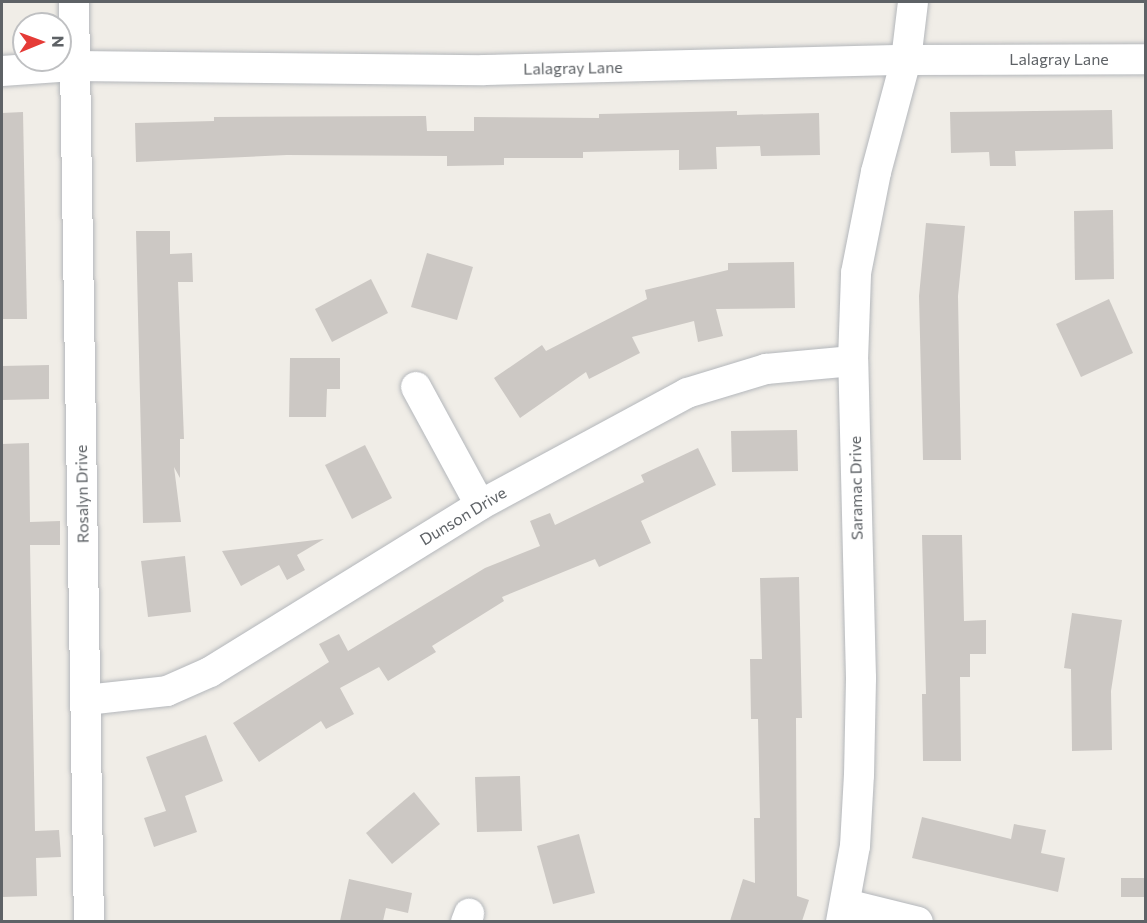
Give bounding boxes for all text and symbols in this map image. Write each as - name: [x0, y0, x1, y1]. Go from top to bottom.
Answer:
- north arrow: [12, 12, 72, 72]
- text: N: [49, 36, 68, 48]
- street label: Lalagray Lane: [1009, 49, 1109, 69]
- street label: Lalagray Lane: [523, 58, 623, 78]
- street label: Saramac Drive: [845, 436, 867, 540]
- street label: Rosalyn Drive: [72, 445, 92, 543]
- street label: Dunson Drive: [416, 483, 510, 549]

